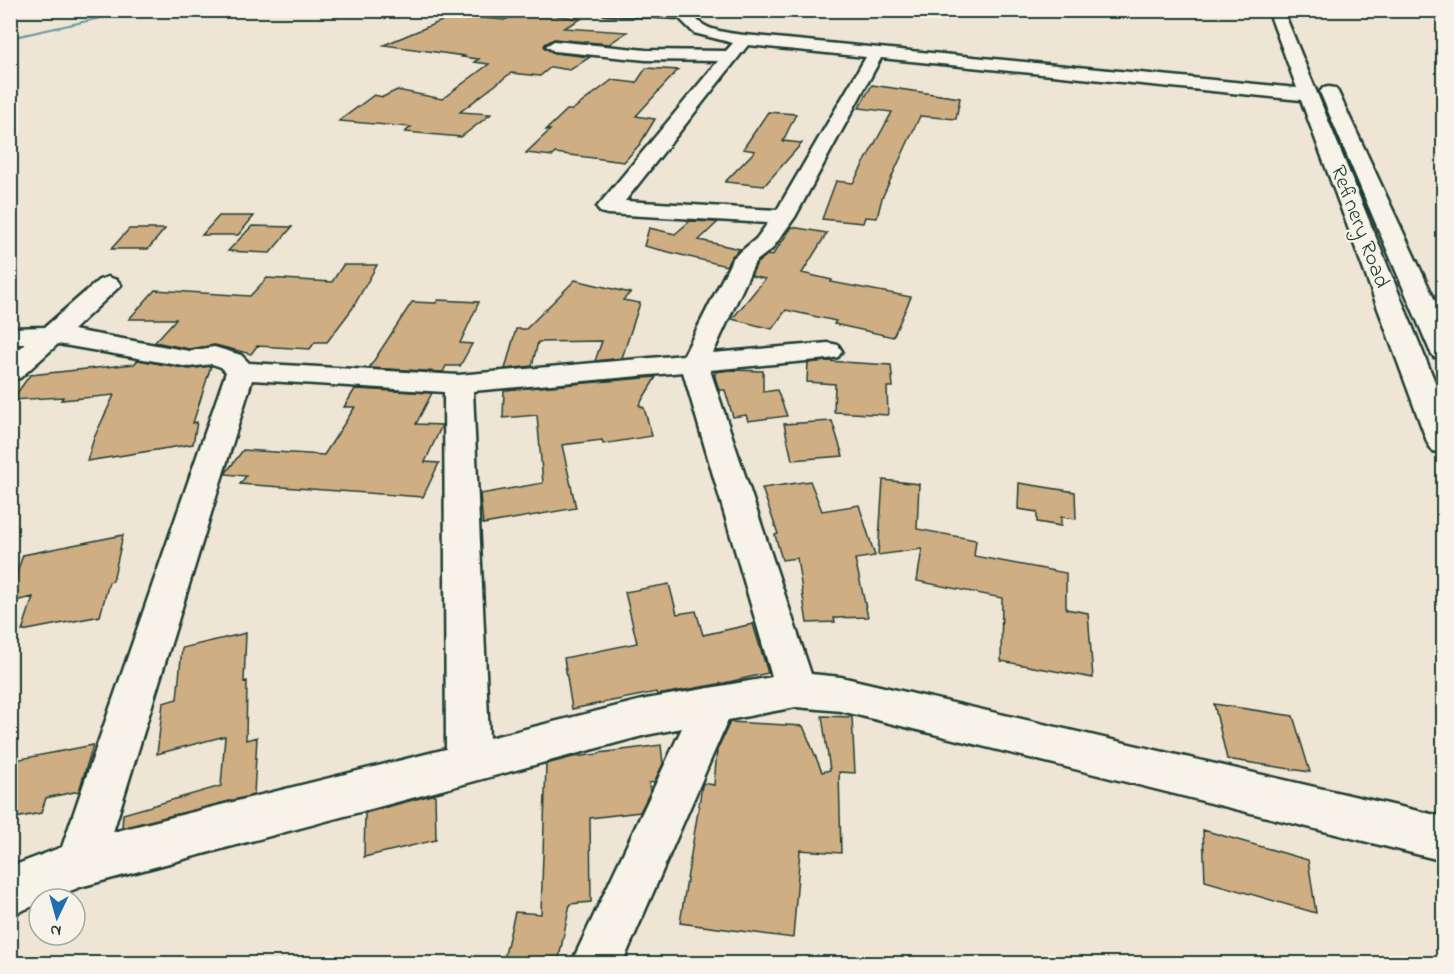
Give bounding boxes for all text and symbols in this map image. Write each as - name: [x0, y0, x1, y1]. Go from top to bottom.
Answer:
- street label: Refinery Road: [1320, 161, 1397, 293]
- north arrow: [27, 887, 87, 947]
- text: N: [49, 918, 62, 942]

